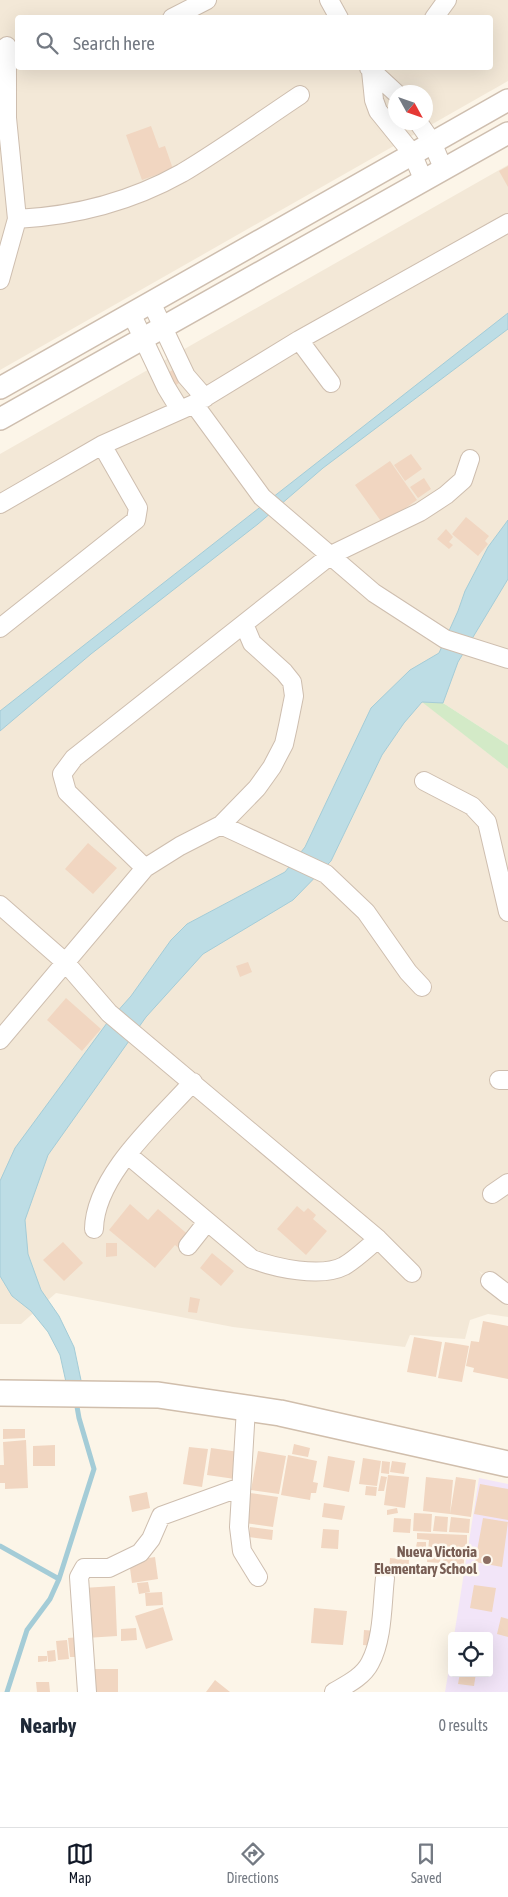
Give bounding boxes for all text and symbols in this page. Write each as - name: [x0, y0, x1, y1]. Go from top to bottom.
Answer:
- search box: [15, 15, 493, 70]
- icon: search: [33, 29, 61, 57]
- text: Search here: [73, 32, 155, 54]
- north arrow: [388, 85, 433, 130]
- place label: Nueva Victoria Elementary School: [374, 1543, 478, 1577]
- marker: Nueva Victoria Elementary School: [481, 1554, 493, 1566]
- map controls: [448, 1632, 493, 1677]
- button: locate: [448, 1632, 493, 1677]
- text: Nearby: [20, 1713, 76, 1737]
- text: 0 results: [438, 1716, 488, 1734]
- tab: Map: [66, 1840, 94, 1886]
- tab: Directions: [226, 1840, 279, 1886]
- tab: Saved: [411, 1840, 442, 1886]

